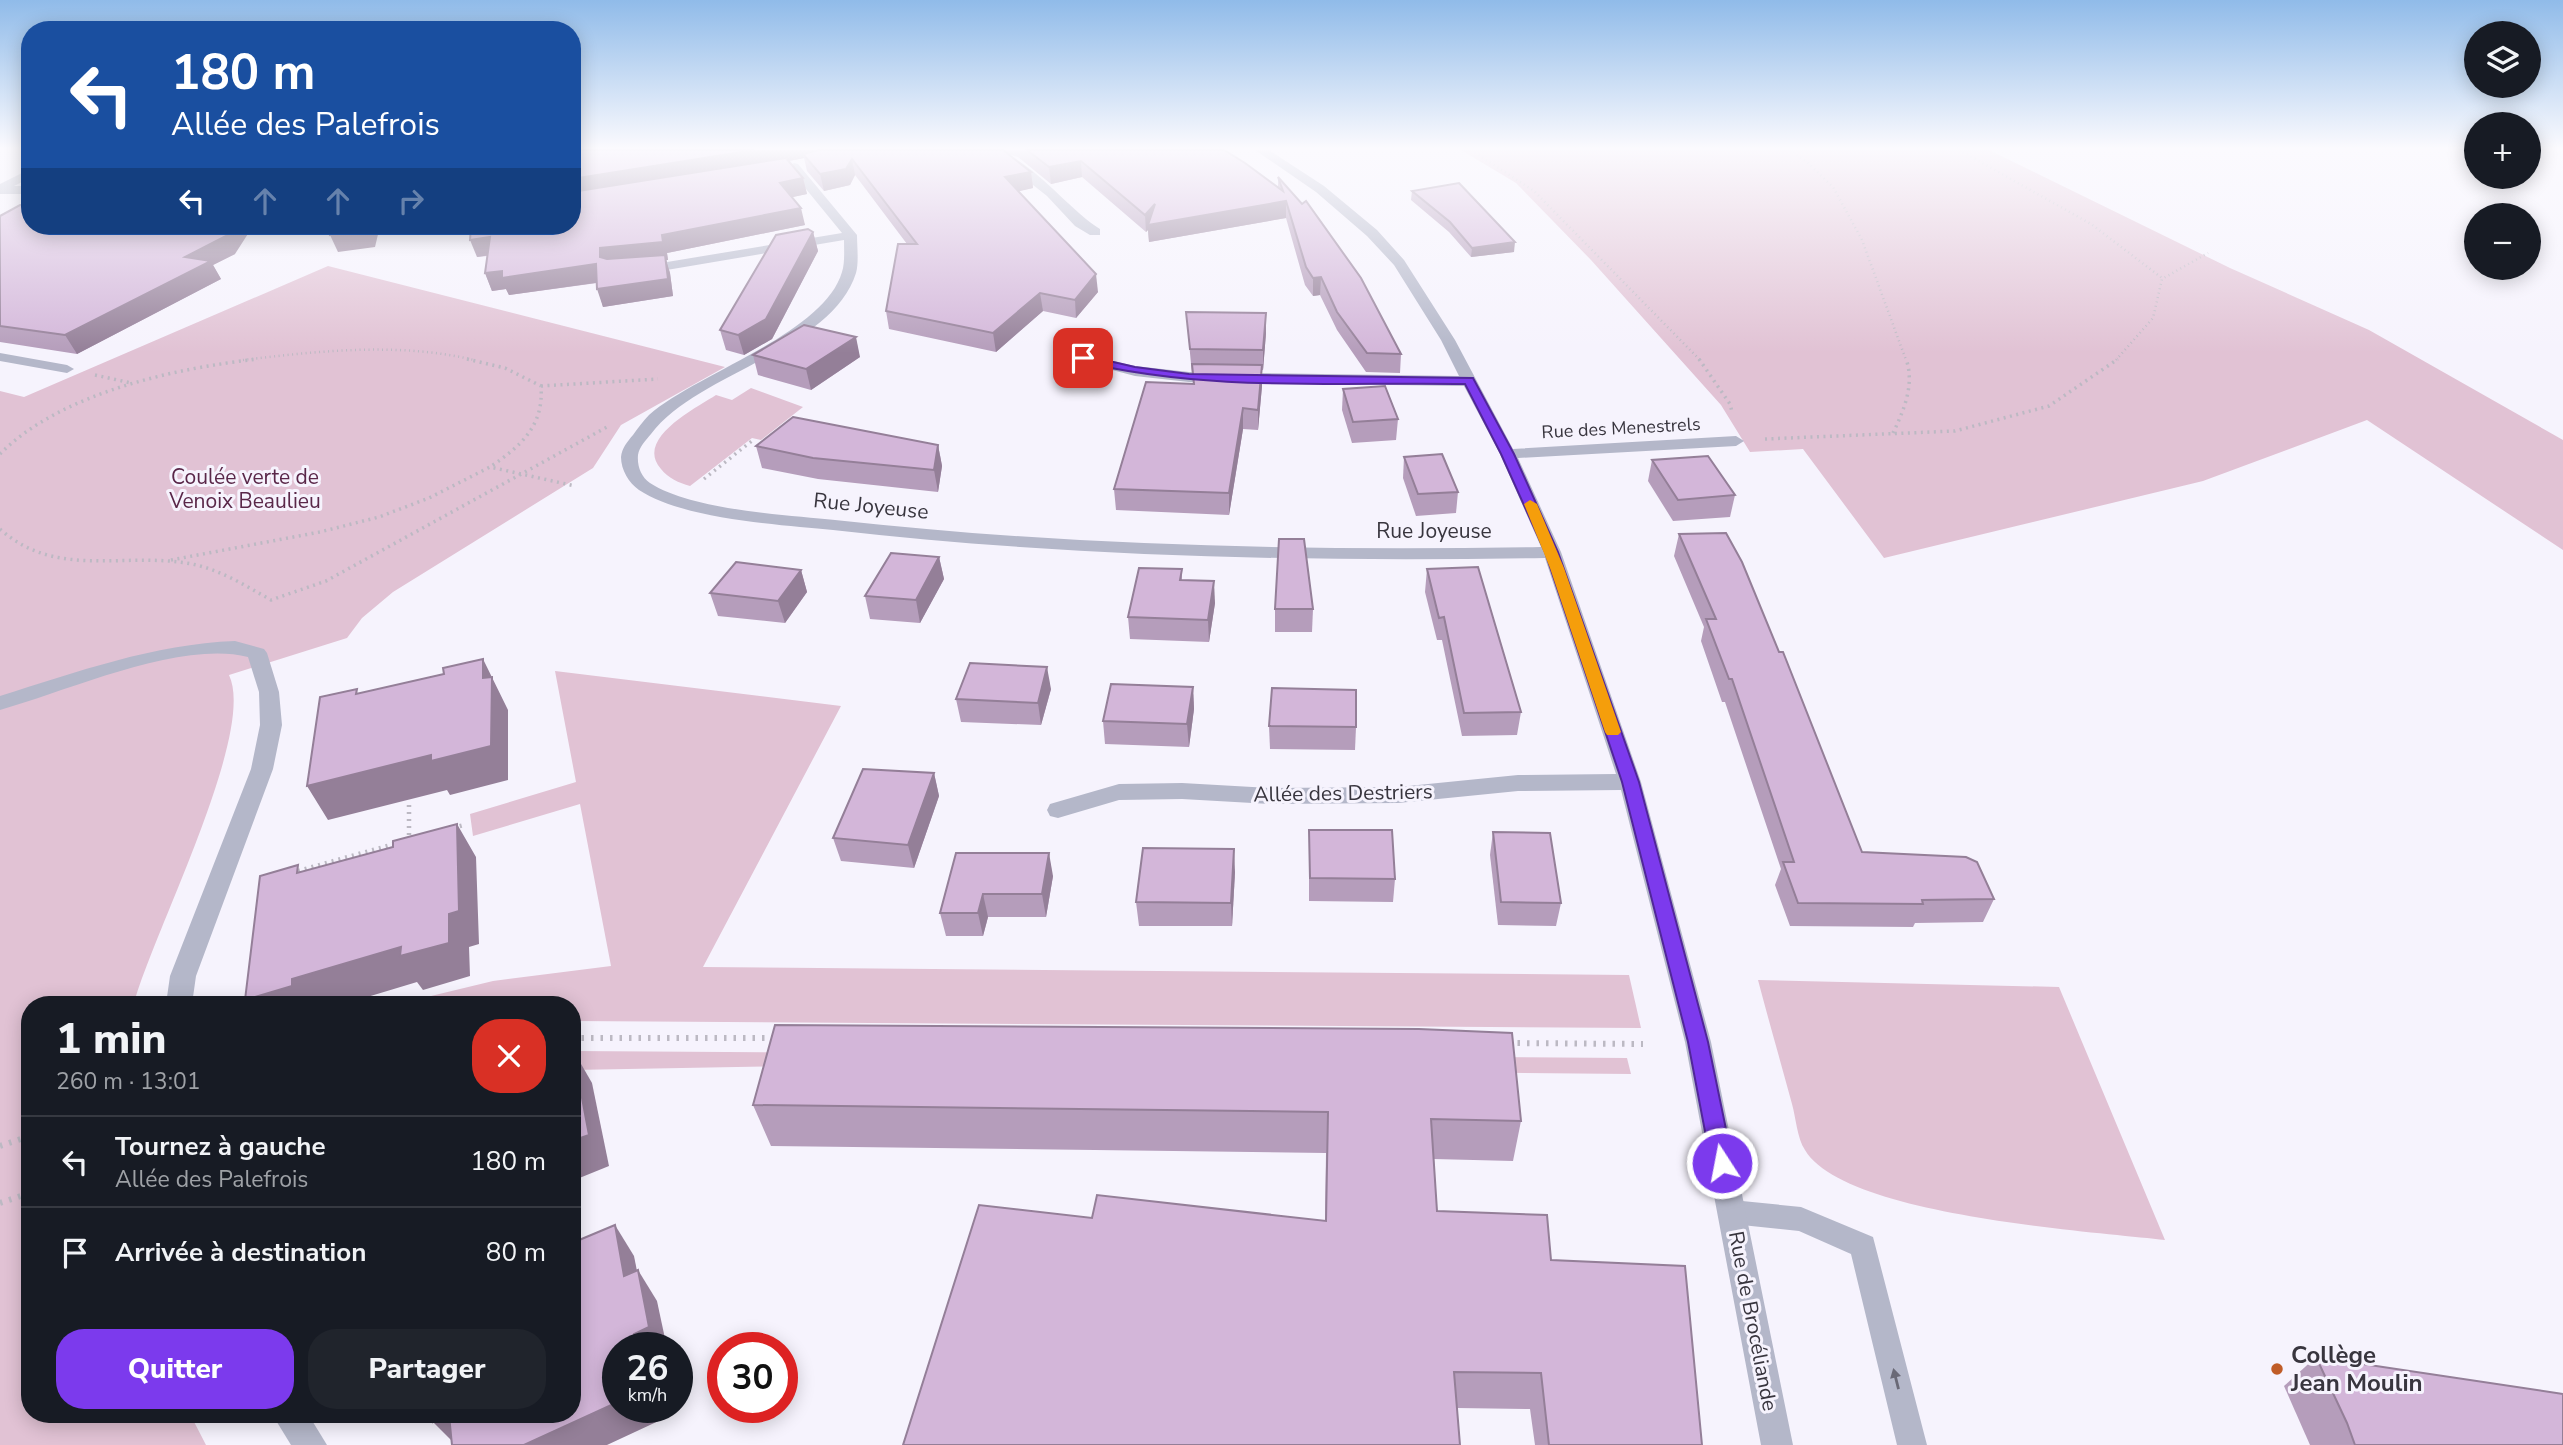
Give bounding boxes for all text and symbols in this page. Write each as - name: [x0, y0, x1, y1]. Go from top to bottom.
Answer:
- map controls: [2464, 21, 2541, 280]
- button: layers: [2464, 21, 2541, 98]
- text: 180 m: [171, 39, 315, 106]
- icon: left: [56, 49, 147, 140]
- text: Allée des Palefrois: [171, 103, 440, 146]
- button: +: [2464, 112, 2541, 189]
- icon: left: [173, 182, 211, 220]
- icon: ahead: [246, 182, 284, 220]
- icon: ahead: [319, 182, 357, 220]
- icon: right: [392, 182, 430, 220]
- button: −: [2464, 203, 2541, 280]
- pin: [1053, 328, 1113, 388]
- icon: arrive: [1064, 339, 1102, 377]
- street label: Rue des Menestrels: [1541, 412, 1701, 444]
- park label: Coulée verte de Venoix Beaulieu: [168, 463, 321, 515]
- street label: Rue Joyeuse: [812, 486, 930, 526]
- street label: Rue Joyeuse: [1376, 517, 1492, 545]
- street label: Allée des Destriers: [1253, 777, 1433, 809]
- text: 1 min: [56, 1011, 166, 1068]
- button: close: [472, 1019, 546, 1093]
- text: 260 m · 13:01: [56, 1066, 201, 1097]
- position arrow: [1685, 1126, 1759, 1200]
- text: Tournez à gauche: [115, 1129, 326, 1164]
- icon: left: [56, 1143, 94, 1181]
- text: 180 m: [470, 1144, 546, 1179]
- text: Allée des Palefrois: [115, 1164, 308, 1195]
- street label: Rue de Brocéliande: [1722, 1229, 1784, 1413]
- icon: arrive: [56, 1234, 94, 1272]
- text: Arrivée à destination: [115, 1235, 366, 1270]
- text: 80 m: [486, 1235, 546, 1270]
- button: Quitter: [56, 1329, 294, 1409]
- button: Partager: [308, 1329, 546, 1409]
- speed limit sign: 30: [707, 1332, 798, 1423]
- place label: Collège Jean Moulin: [2290, 1339, 2423, 1399]
- text: 26: [626, 1345, 669, 1392]
- marker: Collège Jean Moulin: [2269, 1361, 2285, 1377]
- one-way arrow: [1890, 1368, 1901, 1390]
- text: km/h: [628, 1383, 667, 1407]

